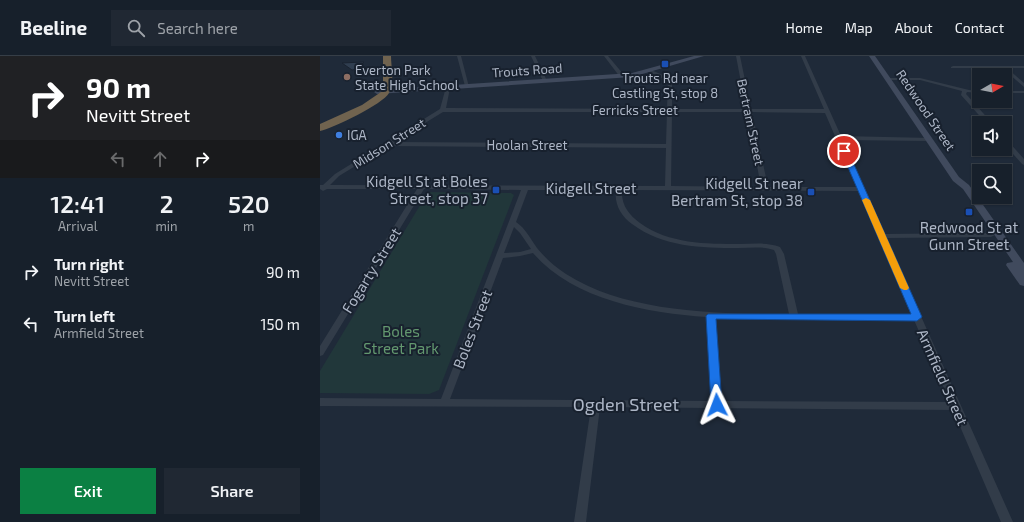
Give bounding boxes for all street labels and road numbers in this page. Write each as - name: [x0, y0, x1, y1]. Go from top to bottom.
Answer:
- street label: Trouts Road: [491, 60, 563, 80]
- street label: Redwood Street: [893, 66, 959, 154]
- street label: Bertram Street: [734, 77, 768, 167]
- street label: Ferricks Street: [592, 102, 678, 118]
- street label: Midson Street: [350, 114, 428, 172]
- street label: Hoolan Street: [486, 137, 568, 153]
- street label: Kidgell Street: [545, 179, 637, 197]
- street label: Fogarty Street: [338, 224, 405, 316]
- street label: Boles Street: [449, 287, 495, 371]
- street label: Armfield Street: [914, 326, 972, 428]
- street label: Ogden Street: [573, 393, 679, 415]

